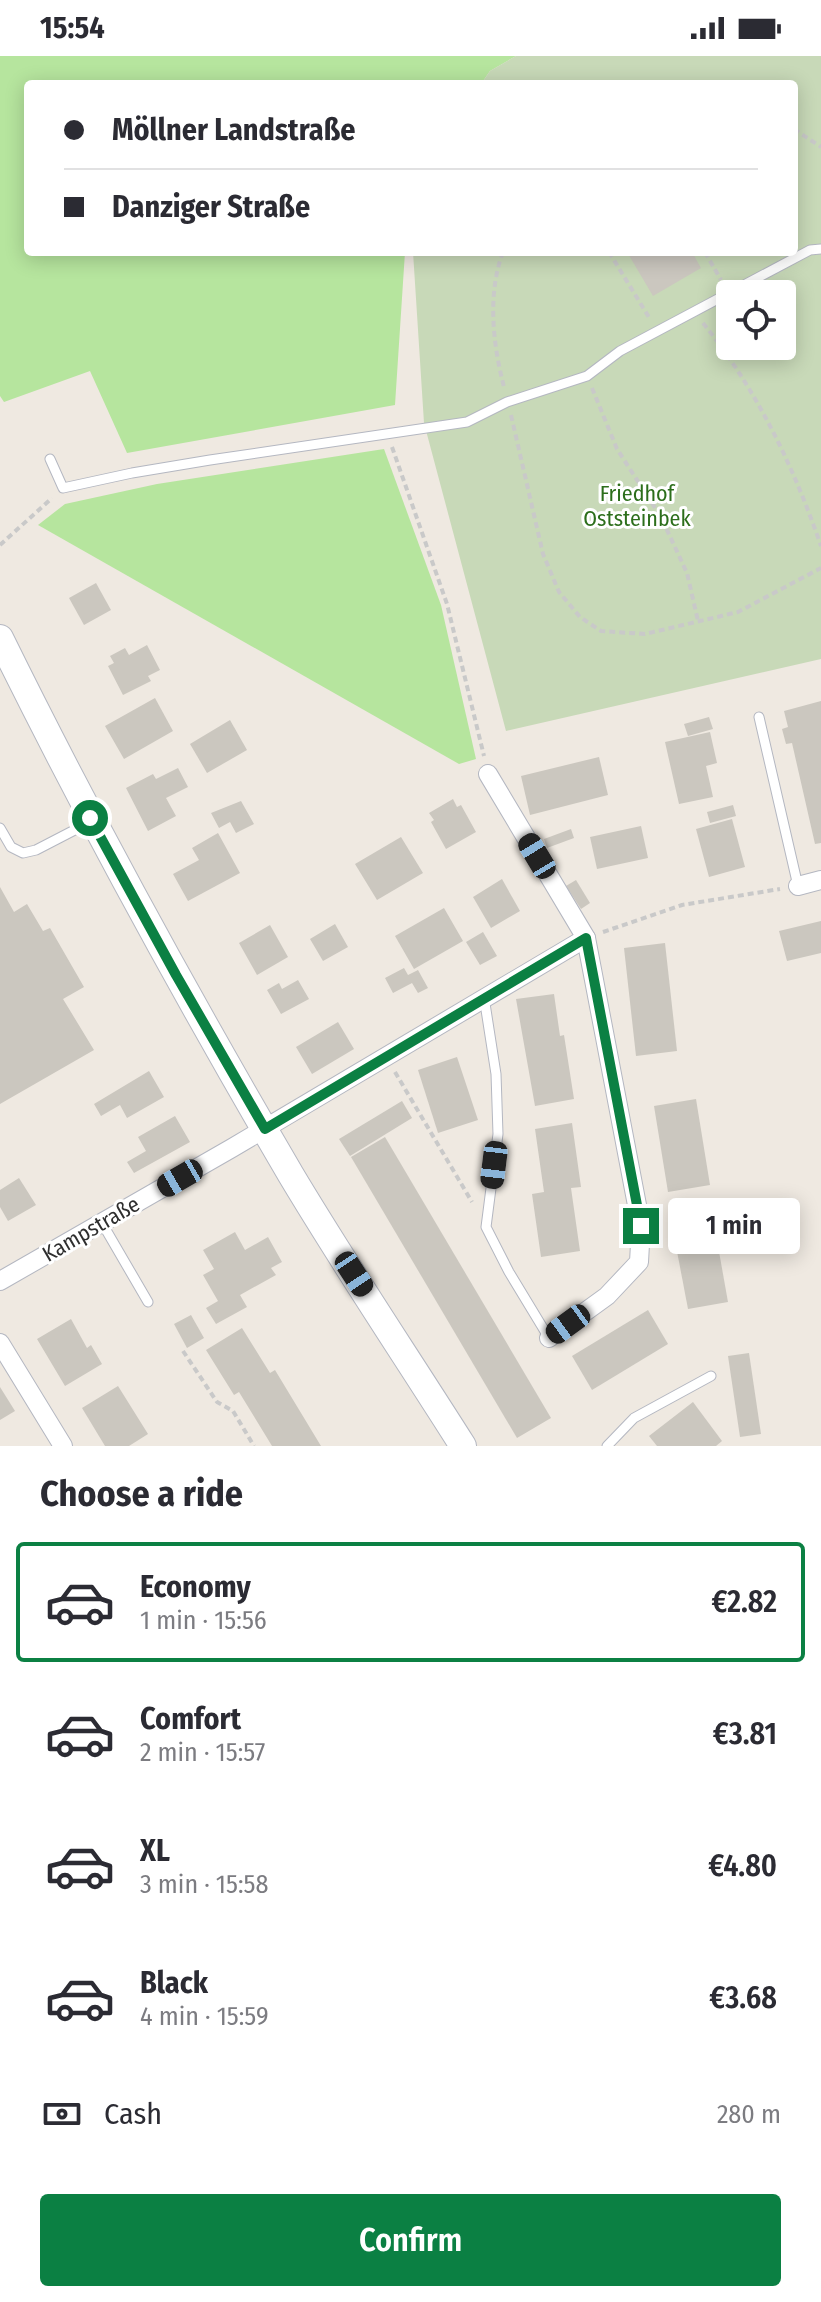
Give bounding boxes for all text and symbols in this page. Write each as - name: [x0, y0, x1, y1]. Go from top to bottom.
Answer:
- text: 15:54: [40, 10, 105, 46]
- text: Möllner Landstraße: [112, 112, 355, 148]
- text: Danziger Straße: [112, 189, 310, 225]
- map controls: [716, 280, 796, 360]
- button: locate: [716, 280, 796, 360]
- park label: Friedhof Oststeinbek: [583, 480, 691, 532]
- route start: [72, 800, 108, 836]
- car: [514, 829, 560, 883]
- car: [479, 1140, 509, 1190]
- car: [153, 1156, 207, 1200]
- street label: Kampstraße: [38, 1190, 144, 1268]
- callout: 1 min: [669, 1198, 801, 1254]
- route end: [623, 1208, 659, 1244]
- text: 1 min: [706, 1210, 762, 1241]
- car: [331, 1247, 377, 1301]
- car: [542, 1300, 594, 1348]
- text: Choose a ride: [40, 1472, 243, 1516]
- icon: car: [44, 1566, 116, 1638]
- text: Economy: [140, 1569, 251, 1605]
- text: €2.82: [712, 1584, 777, 1620]
- text: 1 min · 15:56: [140, 1605, 267, 1636]
- icon: car: [44, 1698, 116, 1770]
- text: Comfort: [140, 1701, 241, 1737]
- text: €3.81: [713, 1716, 777, 1752]
- text: 2 min · 15:57: [140, 1737, 265, 1768]
- icon: car: [44, 1830, 116, 1902]
- text: XL: [140, 1833, 170, 1869]
- text: €4.80: [708, 1848, 777, 1884]
- text: 3 min · 15:58: [140, 1869, 268, 1900]
- icon: car: [44, 1962, 116, 2034]
- text: Black: [140, 1965, 208, 2001]
- text: €3.68: [709, 1980, 777, 2016]
- text: 4 min · 15:59: [140, 2001, 269, 2032]
- icon: cash: [40, 2092, 84, 2136]
- text: Cash: [104, 2096, 162, 2132]
- text: 280 m: [717, 2099, 781, 2130]
- button: Confirm: [40, 2194, 781, 2286]

